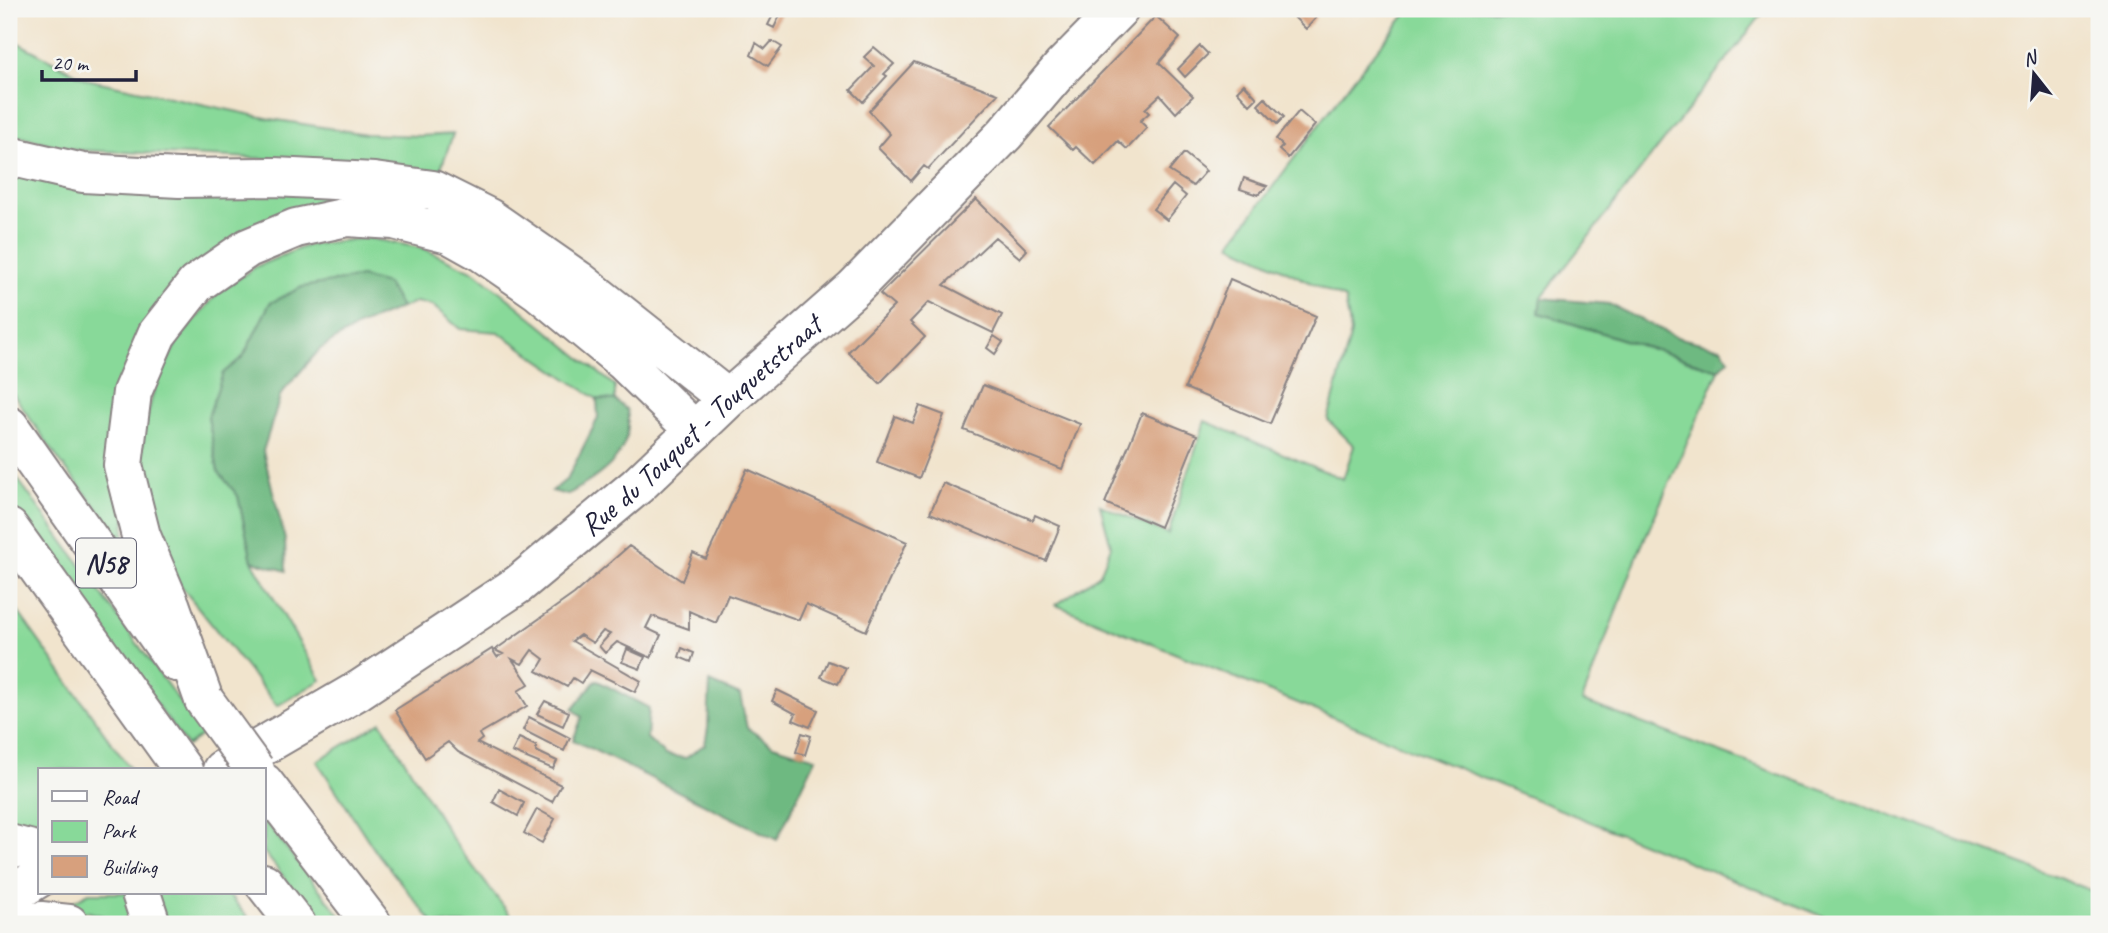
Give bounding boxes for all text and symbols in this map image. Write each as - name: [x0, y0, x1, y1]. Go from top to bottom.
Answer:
- scale bar: [42, 38, 136, 82]
- north arrow: [2000, 38, 2070, 108]
- text: N: [2020, 45, 2042, 72]
- text: 20 m: [52, 50, 90, 76]
- street label: Rue du Touquet - Touquetstraat: [572, 304, 833, 544]
- road number: N58: [76, 538, 136, 588]
- legend: [38, 768, 266, 894]
- text: Road: [102, 784, 141, 810]
- text: Park: [102, 818, 137, 844]
- text: Building: [102, 854, 159, 880]

